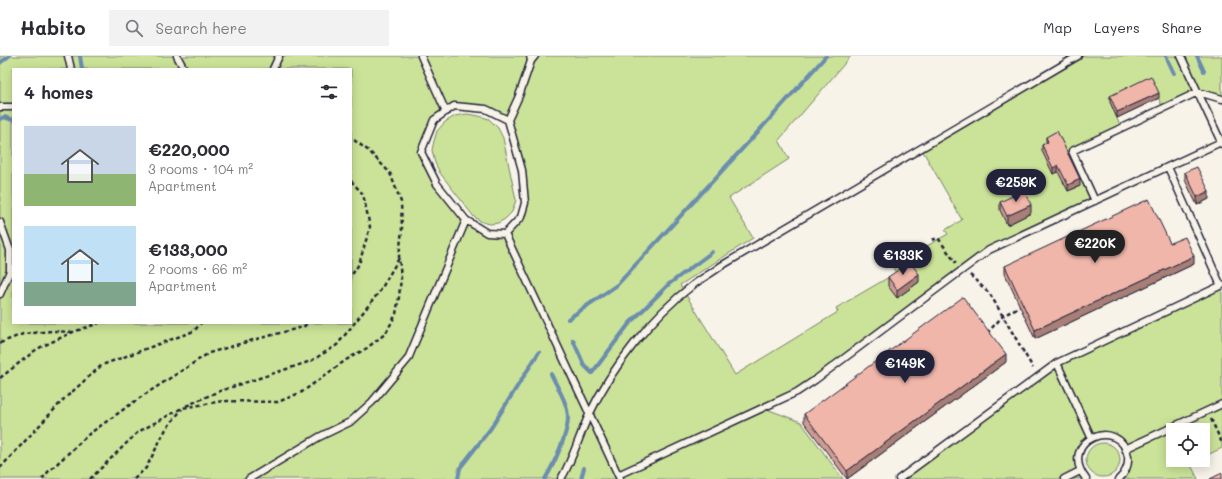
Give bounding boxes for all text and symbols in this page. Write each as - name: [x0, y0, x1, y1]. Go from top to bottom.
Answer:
- search box: [109, 10, 389, 46]
- text: Habito: [20, 15, 85, 40]
- icon: search: [123, 17, 145, 39]
- text: Search here: [155, 18, 247, 38]
- text: Map: [1043, 18, 1072, 37]
- text: Layers: [1094, 18, 1140, 37]
- text: Share: [1162, 18, 1202, 37]
- text: 4 homes: [24, 81, 93, 103]
- icon: filters: [318, 81, 340, 103]
- text: €220,000: [148, 138, 230, 160]
- icon: home: [56, 142, 104, 190]
- text: 3 rooms · 104 m²: [148, 160, 253, 177]
- pin: €259K: [988, 169, 1044, 203]
- text: €259K: [995, 173, 1037, 190]
- text: Apartment: [148, 177, 217, 194]
- pin: €220K: [1067, 230, 1123, 264]
- text: €220K: [1074, 234, 1116, 251]
- text: €133,000: [148, 238, 228, 260]
- icon: home: [56, 242, 104, 290]
- pin: €133K: [875, 242, 931, 276]
- text: €133K: [883, 246, 923, 263]
- text: 2 rooms · 66 m²: [148, 260, 247, 277]
- text: Apartment: [148, 277, 217, 294]
- pin: €149K: [877, 350, 933, 384]
- text: €149K: [885, 354, 925, 371]
- map controls: [1166, 423, 1210, 467]
- button: locate: [1166, 423, 1210, 467]

